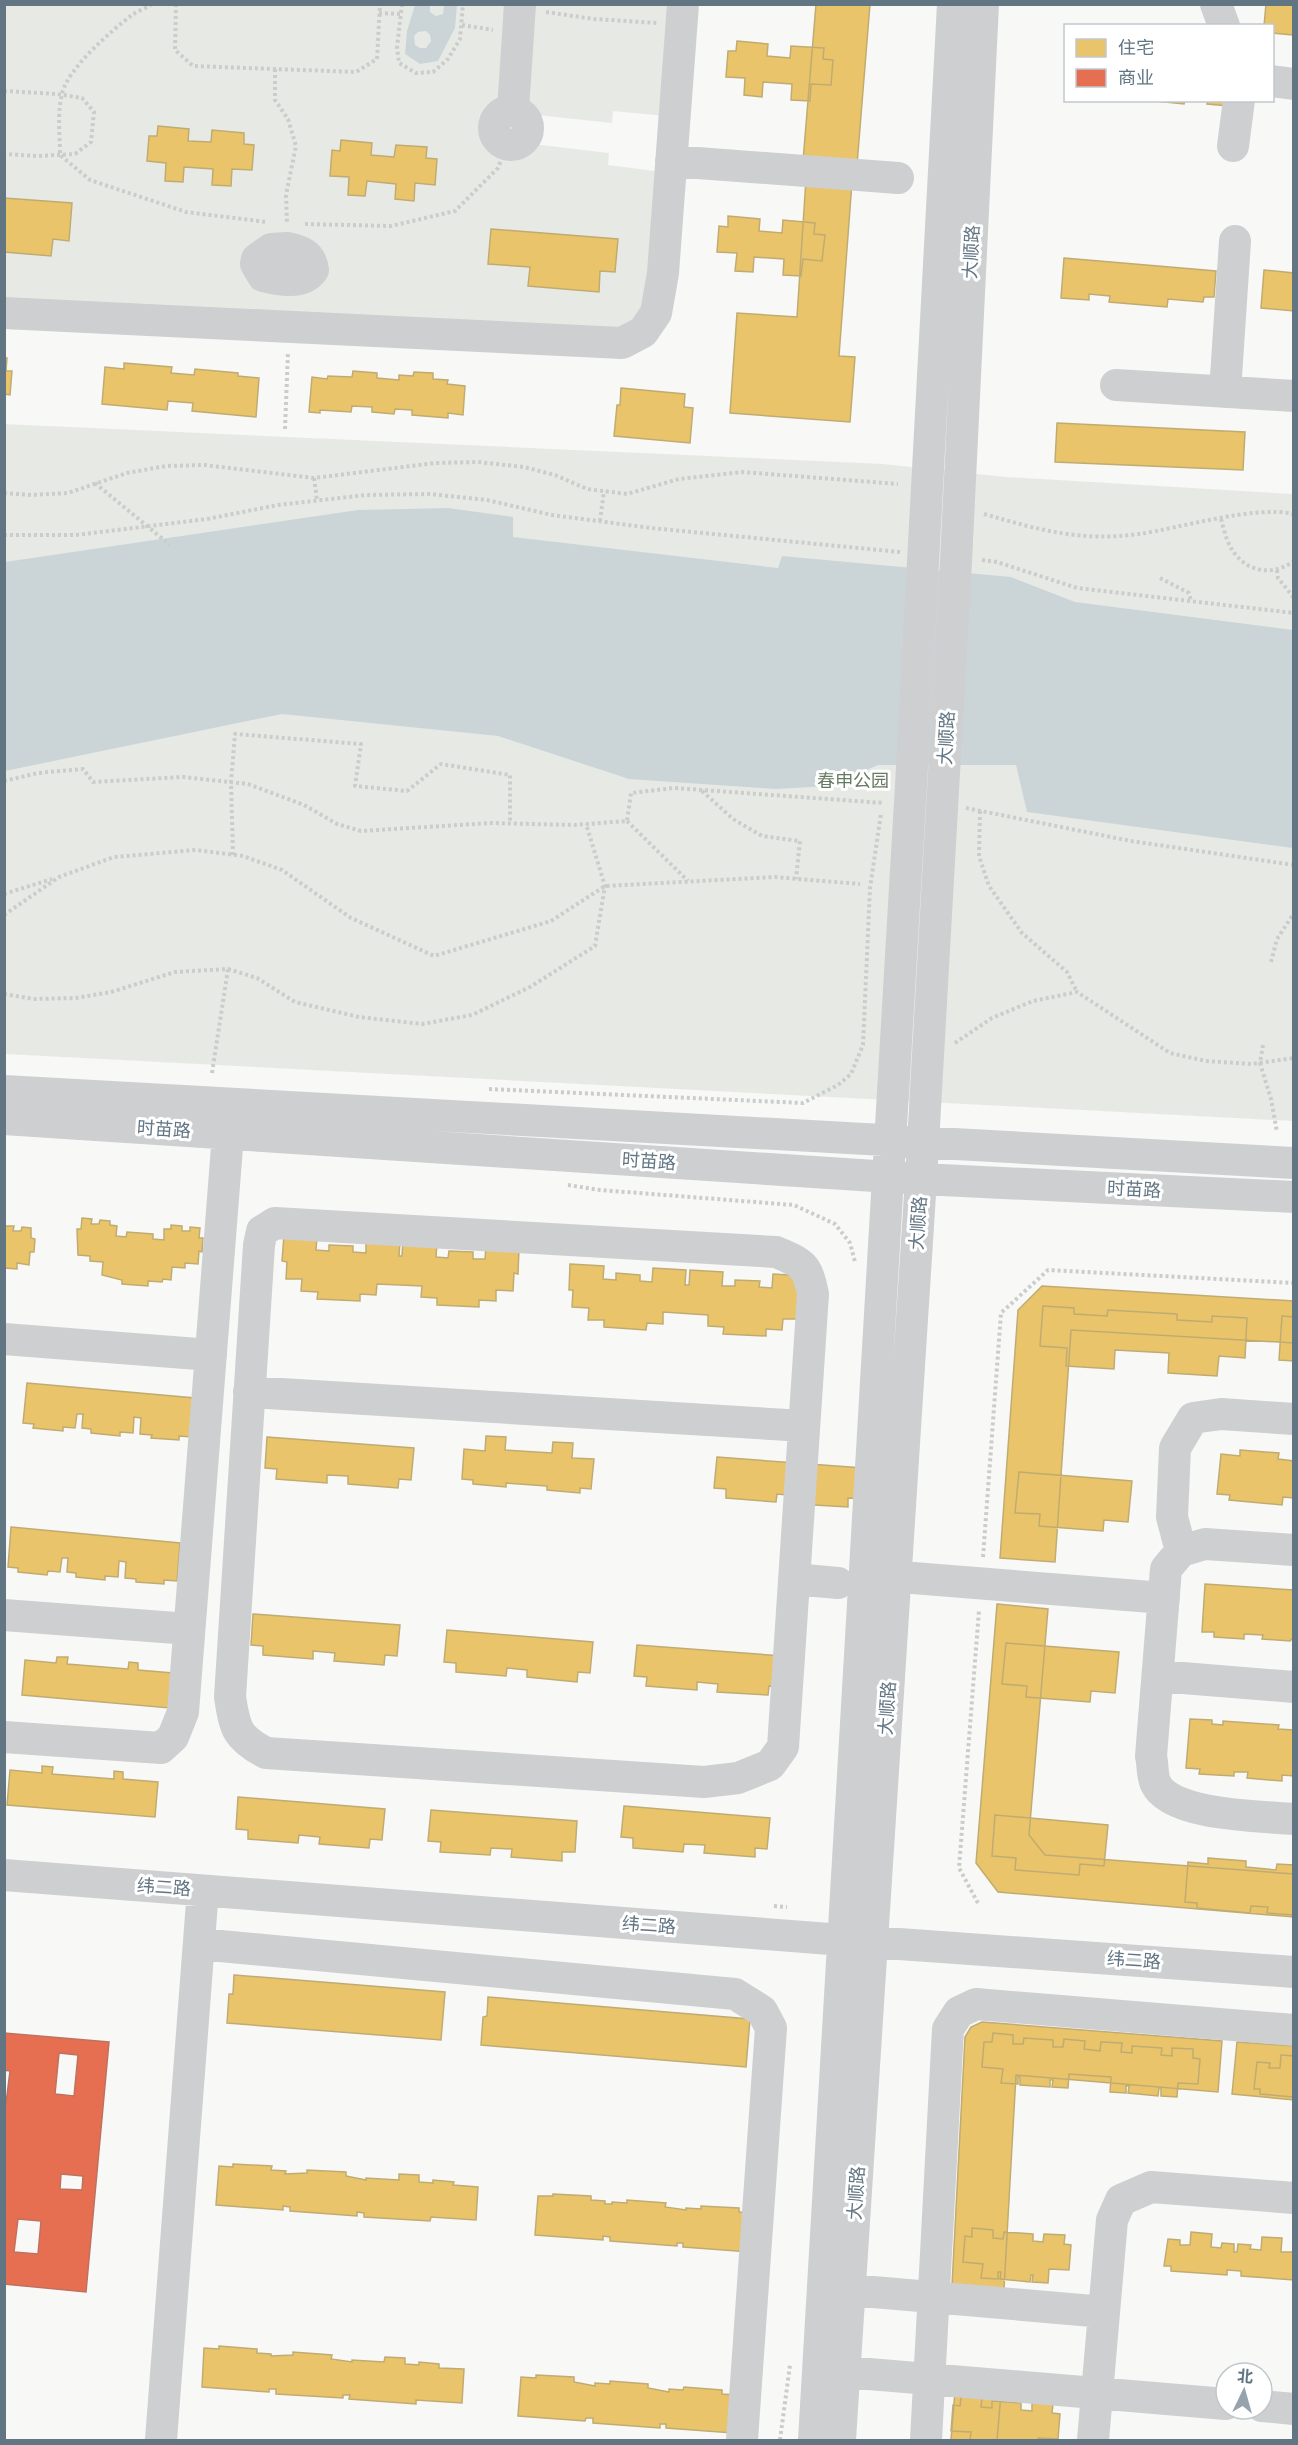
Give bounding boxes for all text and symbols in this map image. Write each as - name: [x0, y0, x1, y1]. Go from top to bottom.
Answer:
- legend: [1064, 24, 1274, 102]
- text: 住宅: [1118, 34, 1154, 61]
- text: 商业: [1118, 64, 1154, 91]
- street label: 大顺路: [956, 224, 986, 280]
- street label: 大顺路: [931, 710, 961, 766]
- park label: 春申公园: [817, 767, 889, 794]
- street label: 时苗路: [136, 1114, 192, 1144]
- street label: 时苗路: [621, 1146, 677, 1176]
- street label: 时苗路: [1106, 1174, 1162, 1204]
- street label: 大顺路: [903, 1195, 933, 1251]
- street label: 大顺路: [872, 1680, 902, 1736]
- street label: 纬二路: [136, 1872, 192, 1902]
- street label: 纬二路: [621, 1910, 677, 1940]
- street label: 纬二路: [1106, 1945, 1162, 1975]
- street label: 大顺路: [841, 2165, 871, 2221]
- north arrow: [1214, 2361, 1274, 2421]
- text: 北: [1236, 2363, 1254, 2389]

